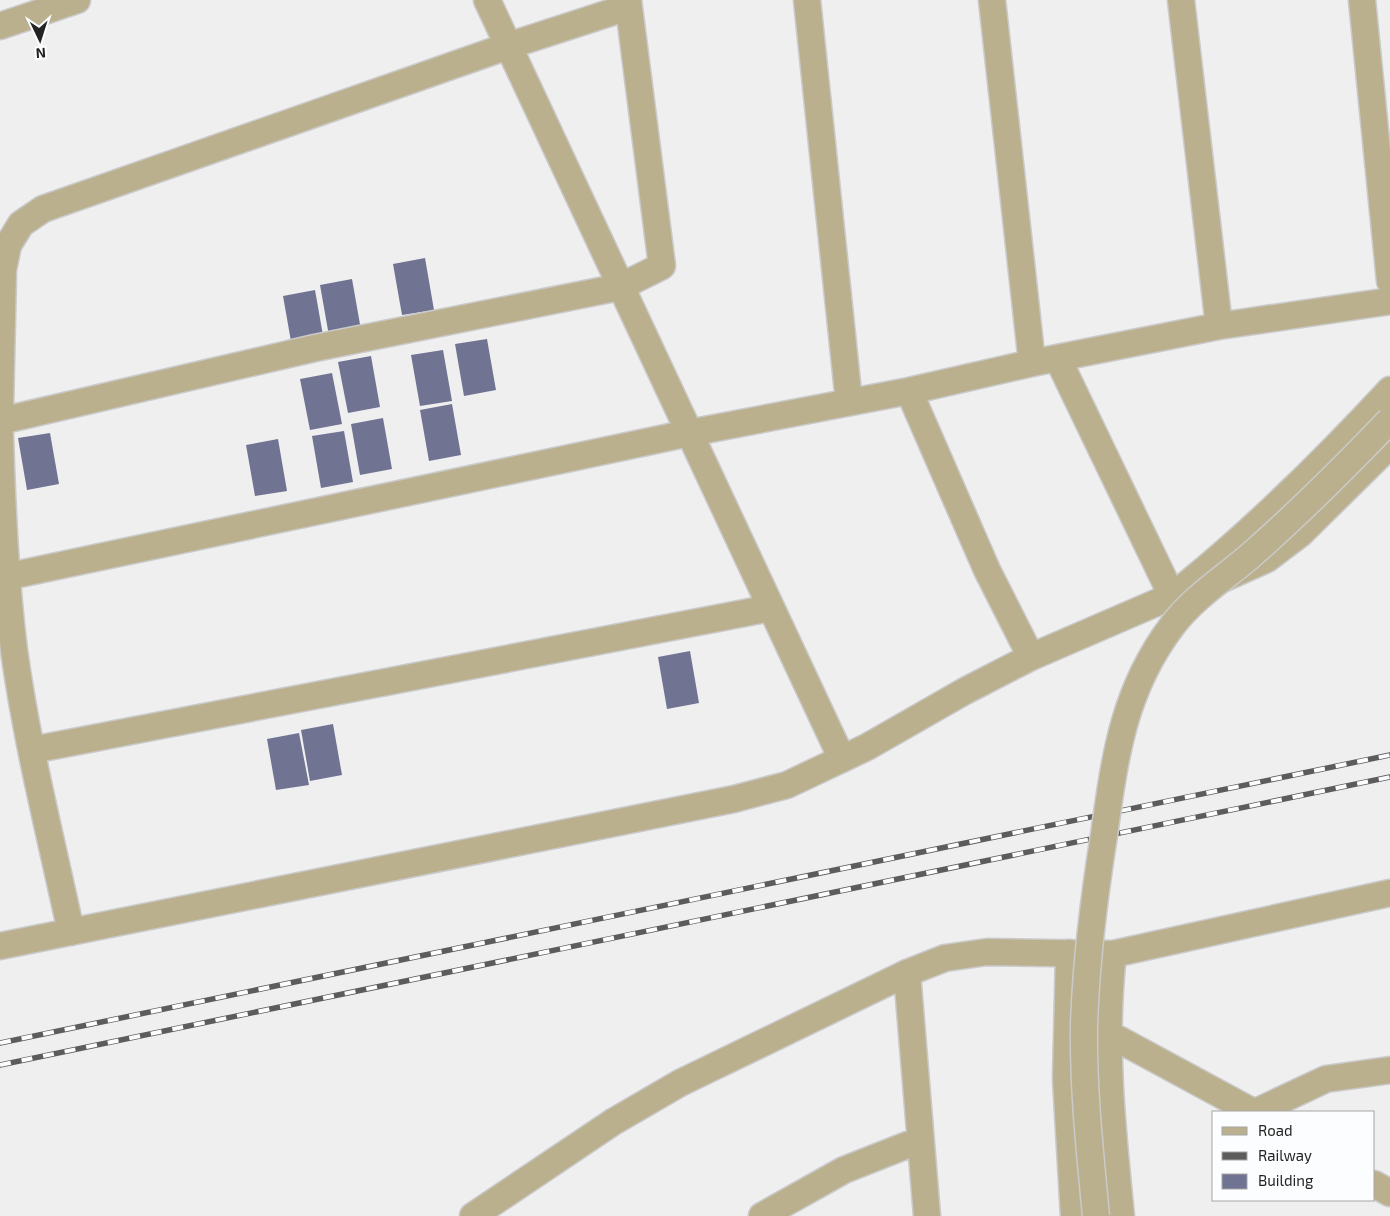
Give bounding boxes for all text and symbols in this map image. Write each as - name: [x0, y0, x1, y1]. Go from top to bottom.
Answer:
- north arrow: [15, 15, 65, 65]
- text: N: [35, 45, 47, 62]
- legend: [1212, 1111, 1375, 1201]
- text: Road: [1258, 1121, 1293, 1139]
- text: Railway: [1258, 1146, 1312, 1164]
- text: Building: [1258, 1171, 1314, 1189]

